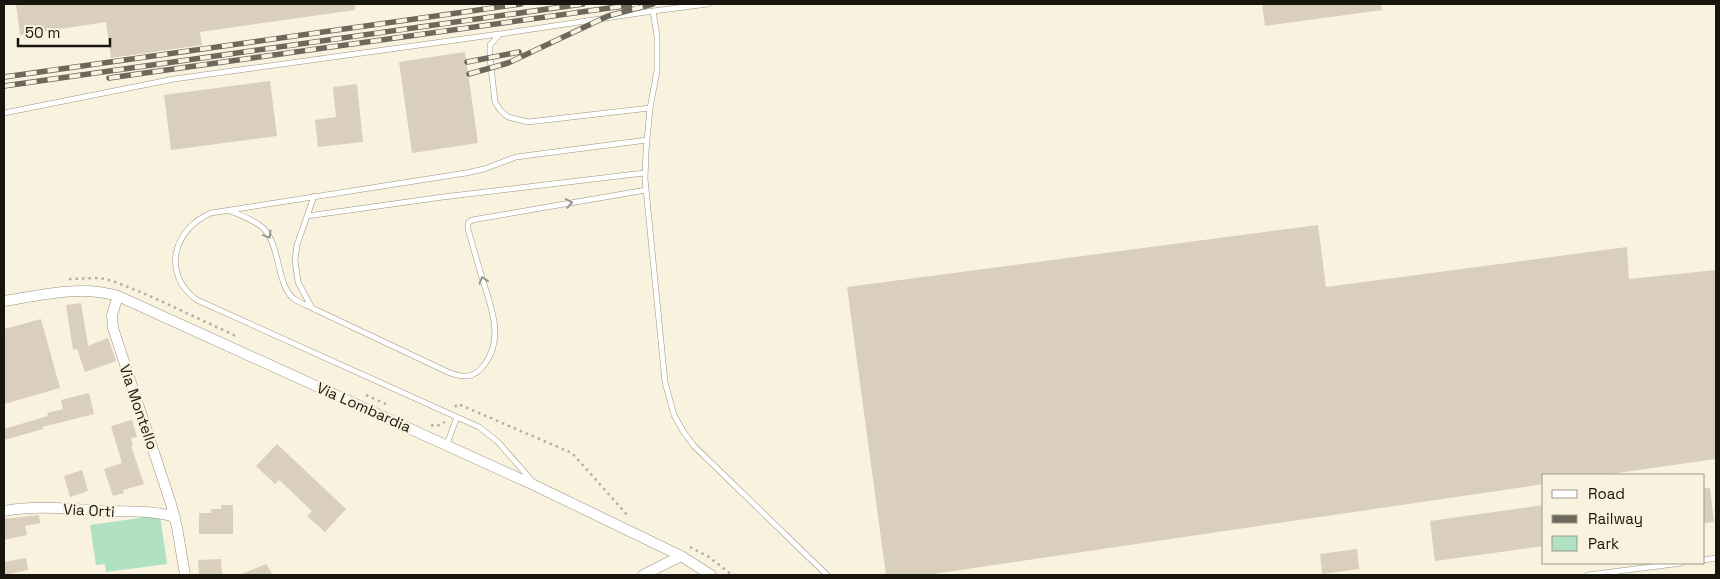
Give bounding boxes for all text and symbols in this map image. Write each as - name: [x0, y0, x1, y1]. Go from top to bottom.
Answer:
- scale bar: [18, 15, 110, 47]
- text: 50 m: [25, 23, 60, 42]
- one-way arrow: [565, 199, 573, 209]
- one-way arrow: [261, 230, 271, 239]
- one-way arrow: [478, 276, 488, 284]
- street label: Via Montello: [116, 362, 162, 452]
- street label: Via Lombardia: [314, 378, 415, 436]
- legend: [1542, 474, 1705, 564]
- text: Road: [1588, 484, 1625, 503]
- street label: Via Orti: [63, 499, 115, 521]
- text: Railway: [1588, 509, 1643, 528]
- text: Park: [1588, 534, 1619, 553]

